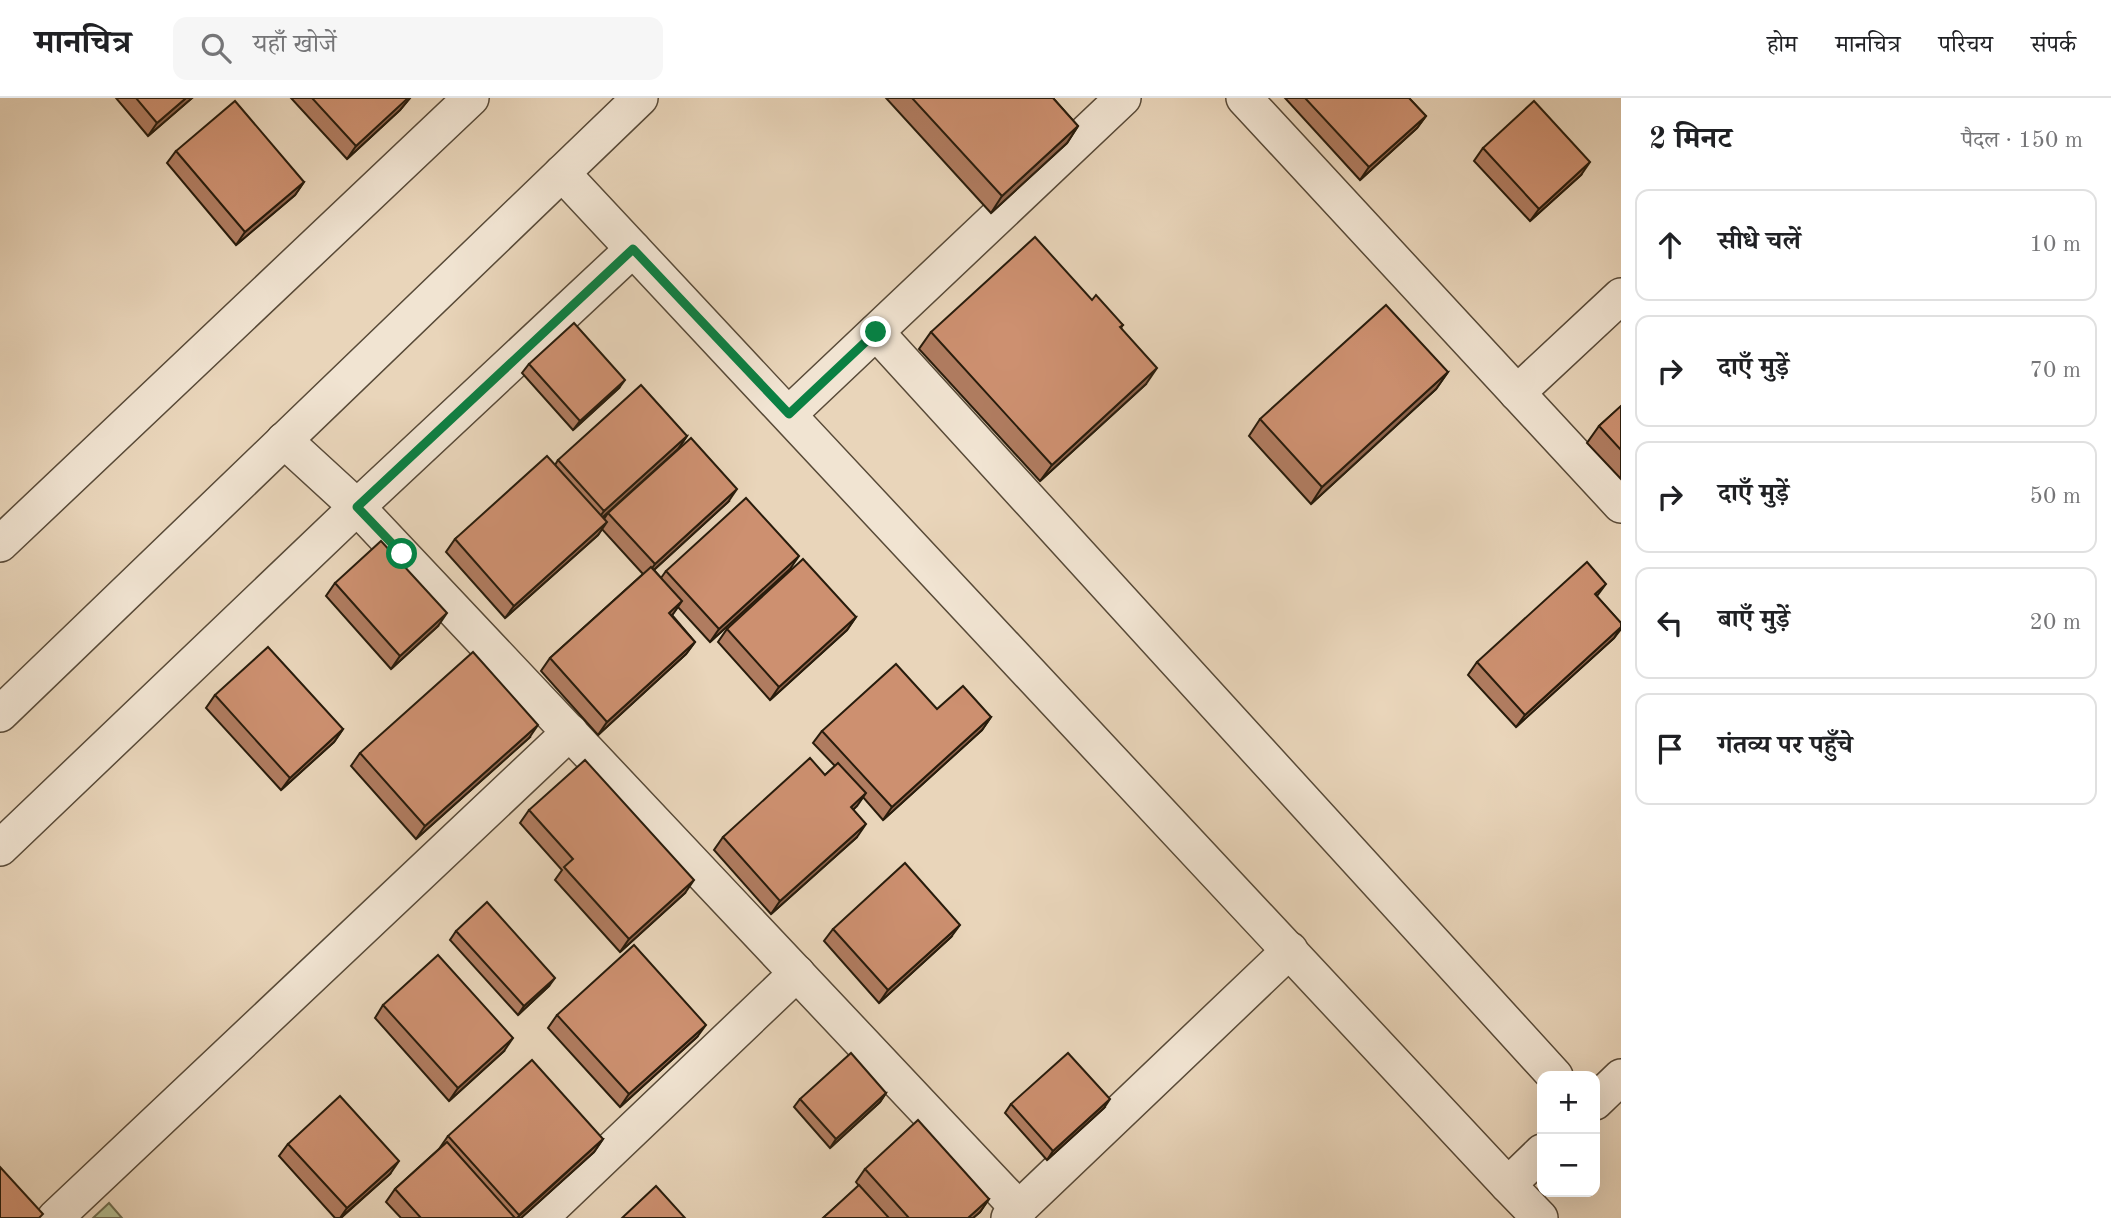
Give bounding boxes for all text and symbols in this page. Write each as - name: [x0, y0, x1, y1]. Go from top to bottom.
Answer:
- search box: [173, 17, 663, 80]
- text: मानचित्र: [35, 28, 131, 61]
- icon: search: [197, 29, 235, 67]
- text: यहाँ खोजें: [253, 32, 337, 58]
- text: होम: [1767, 34, 1797, 58]
- text: मानचित्र: [1835, 34, 1901, 58]
- text: परिचय: [1939, 34, 1993, 58]
- text: संपर्क: [2031, 34, 2076, 58]
- text: 2 मिनट: [1649, 125, 1732, 155]
- text: पैदल · 150 m: [1961, 129, 2083, 152]
- icon: ahead: [1651, 226, 1689, 264]
- text: सीधे चलें: [1718, 229, 1801, 255]
- text: 10 m: [2030, 233, 2081, 256]
- route end: [860, 316, 891, 347]
- icon: right: [1651, 352, 1689, 390]
- text: दाएँ मुड़ें: [1718, 355, 1789, 381]
- text: 70 m: [2030, 359, 2081, 382]
- icon: right: [1651, 478, 1689, 516]
- text: दाएँ मुड़ें: [1718, 481, 1789, 507]
- text: 50 m: [2030, 485, 2081, 508]
- route start: [386, 538, 417, 569]
- icon: left: [1651, 604, 1689, 642]
- text: बाएँ मुड़ें: [1718, 607, 1790, 633]
- text: 20 m: [2030, 611, 2081, 634]
- icon: arrive: [1651, 730, 1689, 768]
- text: गंतव्य पर पहुँचे: [1718, 733, 1853, 759]
- map controls: [1537, 1071, 1600, 1197]
- button: +: [1537, 1071, 1600, 1134]
- button: −: [1537, 1134, 1600, 1197]

